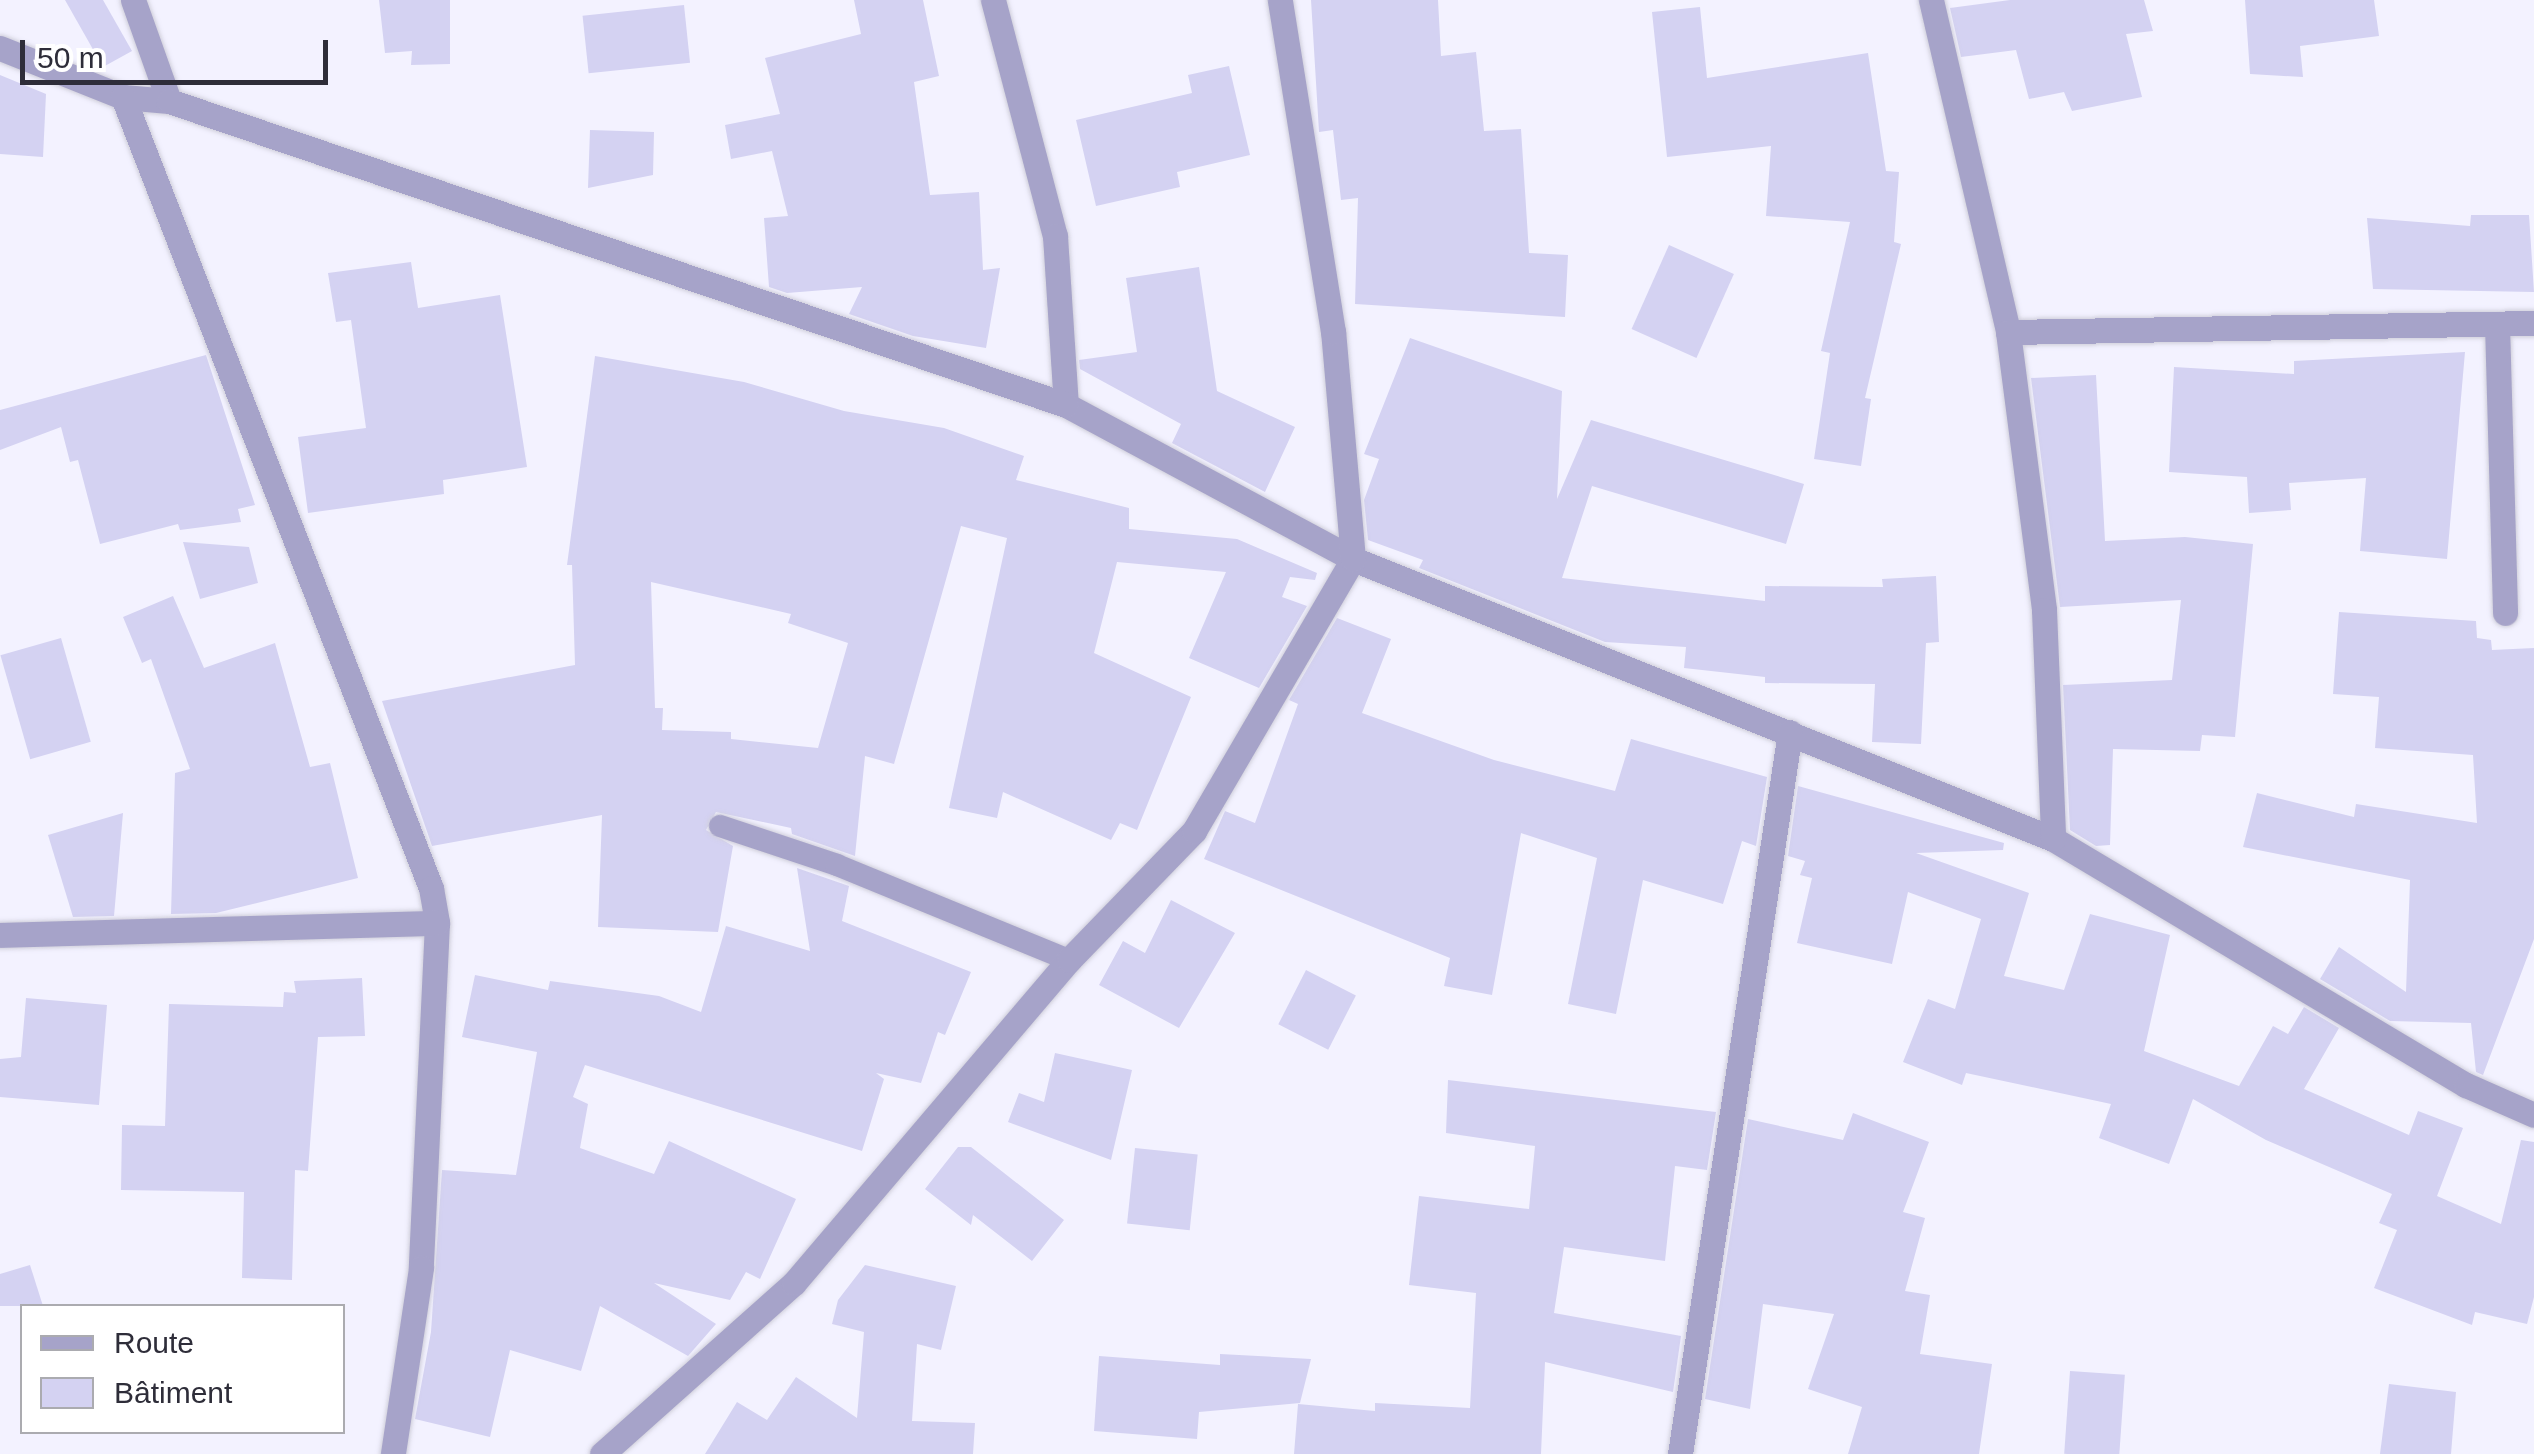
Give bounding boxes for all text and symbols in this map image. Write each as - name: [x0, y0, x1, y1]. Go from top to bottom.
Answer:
- scale bar: [25, 20, 332, 82]
- text: 50 m: [37, 41, 104, 74]
- legend: [20, 1304, 345, 1434]
- text: Route: [114, 1326, 194, 1359]
- text: Bâtiment: [114, 1376, 232, 1409]

